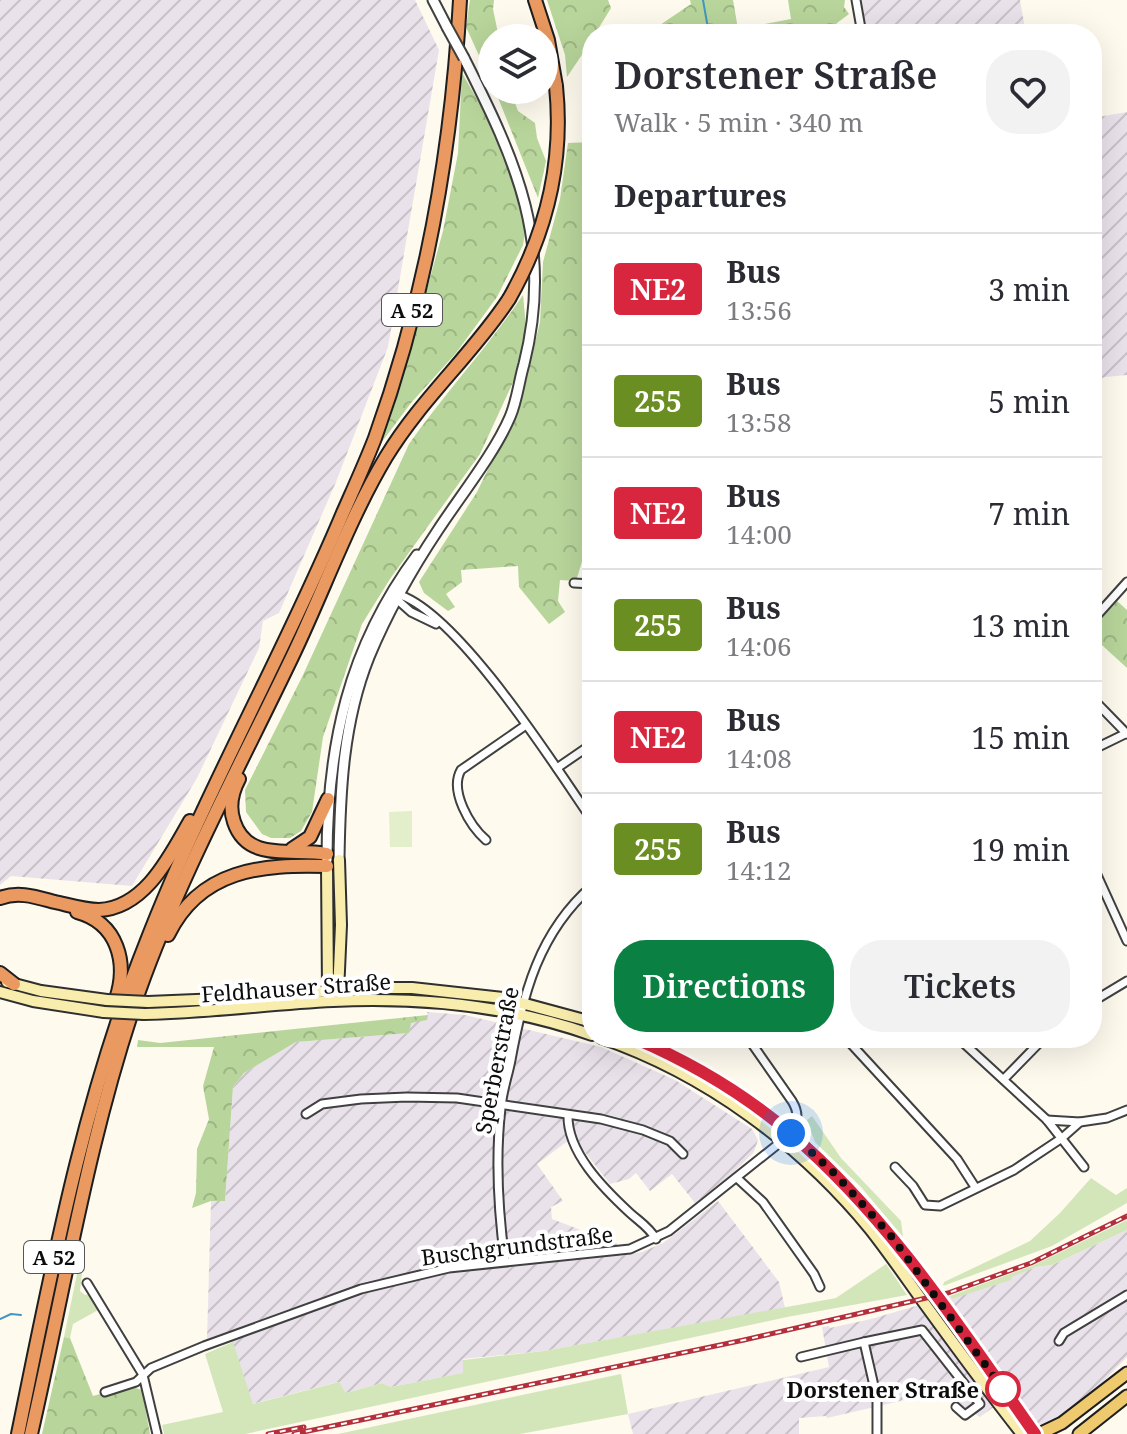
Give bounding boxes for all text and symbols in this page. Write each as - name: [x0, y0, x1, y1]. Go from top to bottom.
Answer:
- map controls: [478, 24, 558, 104]
- button: layers: [478, 24, 558, 104]
- text: Dorstener Straße: [614, 48, 937, 100]
- button: heart: [986, 50, 1070, 134]
- text: Walk · 5 min · 340 m: [614, 104, 863, 140]
- text: Departures: [614, 175, 787, 216]
- text: Bus: [726, 251, 781, 292]
- text: 3 min: [988, 269, 1070, 310]
- text: NE2: [630, 270, 686, 308]
- text: 13:56: [726, 292, 792, 328]
- road number: A 52: [382, 294, 442, 326]
- text: Bus: [726, 363, 781, 404]
- text: 5 min: [988, 381, 1070, 422]
- text: 255: [634, 382, 682, 420]
- text: 13:58: [726, 404, 792, 440]
- text: Bus: [726, 475, 781, 516]
- text: 7 min: [988, 493, 1070, 534]
- text: NE2: [630, 494, 686, 532]
- text: 14:00: [726, 516, 792, 552]
- text: Bus: [726, 587, 781, 628]
- text: 13 min: [971, 605, 1070, 646]
- text: 255: [634, 606, 682, 644]
- text: 14:06: [726, 628, 792, 664]
- text: Bus: [726, 699, 781, 740]
- text: 15 min: [971, 717, 1070, 758]
- text: NE2: [630, 718, 686, 756]
- text: 14:08: [726, 740, 792, 776]
- text: Bus: [726, 811, 781, 852]
- text: 19 min: [971, 829, 1070, 870]
- text: 255: [634, 830, 682, 868]
- text: 14:12: [726, 852, 792, 888]
- button: Directions: [614, 940, 834, 1032]
- button: Tickets: [850, 940, 1070, 1032]
- street label: Feldhauser Straße: [200, 965, 392, 1009]
- street label: Sperberstraße: [467, 984, 525, 1136]
- your location: [771, 1113, 811, 1153]
- street label: Buschgrundstraße: [419, 1218, 615, 1272]
- road number: A 52: [24, 1241, 84, 1273]
- marker: Dorstener Straße: [986, 1372, 1020, 1406]
- place label: Dorstener Straße: [787, 1374, 979, 1404]

